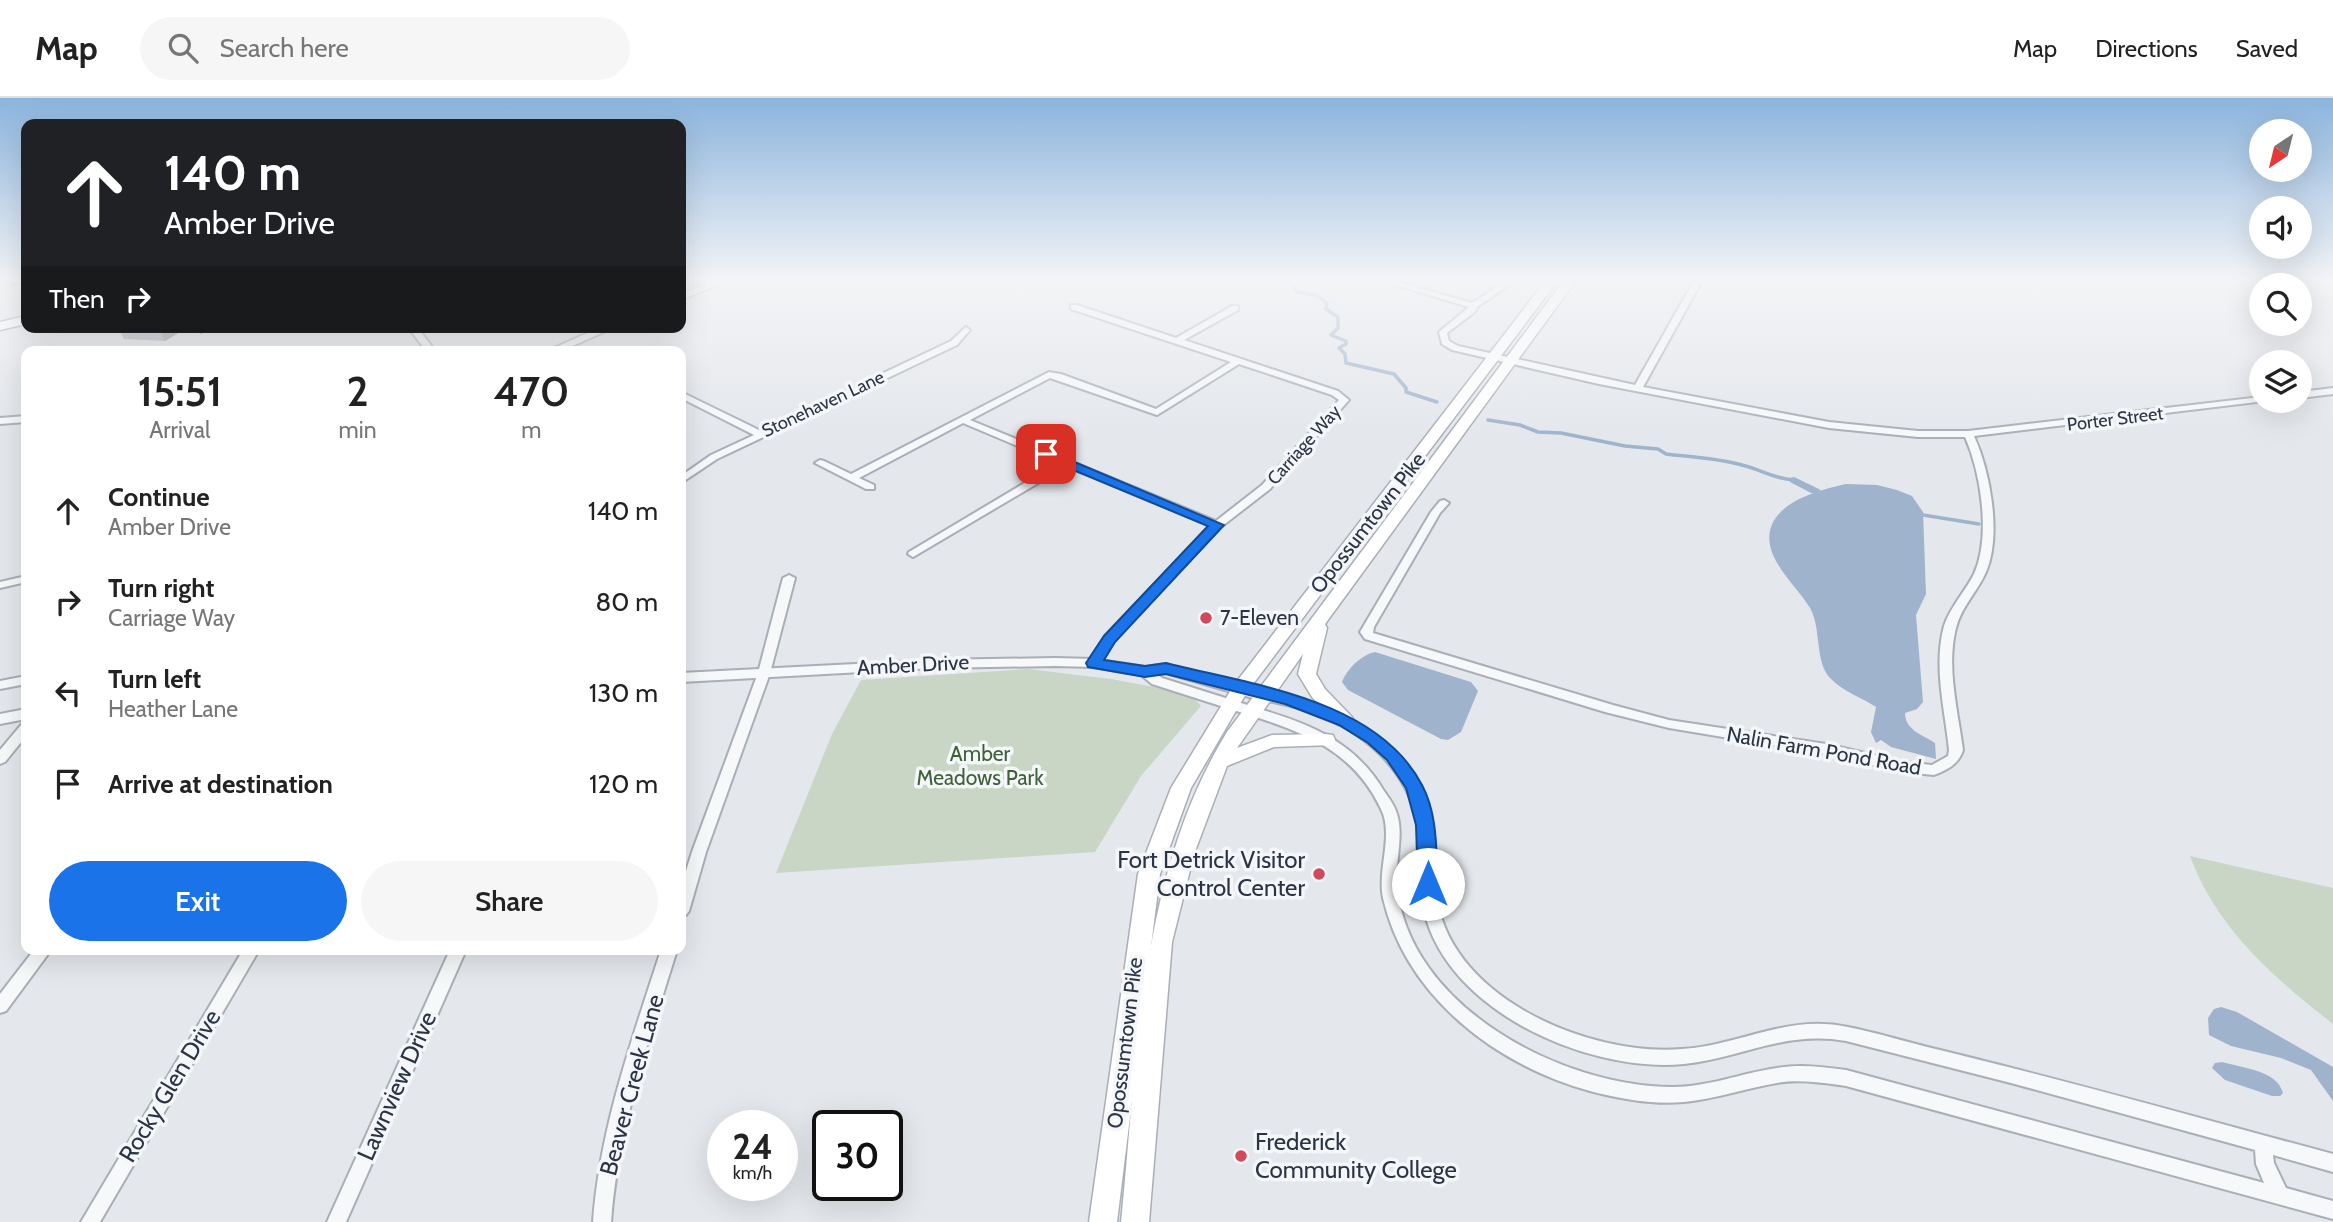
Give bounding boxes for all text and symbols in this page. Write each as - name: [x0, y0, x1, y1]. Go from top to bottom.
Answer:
- search box: [140, 17, 630, 80]
- text: Map: [35, 28, 98, 68]
- icon: search: [164, 29, 202, 67]
- text: Search here: [220, 32, 349, 64]
- text: Map: [2013, 34, 2057, 63]
- text: Directions: [2095, 34, 2198, 63]
- text: Saved: [2236, 34, 2298, 63]
- north arrow: [2249, 119, 2312, 182]
- map controls: [2249, 119, 2312, 413]
- text: 140 m: [164, 143, 301, 202]
- icon: ahead: [49, 147, 140, 238]
- button: sound: [2249, 196, 2312, 259]
- text: Amber Drive: [164, 203, 335, 242]
- button: search: [2249, 273, 2312, 336]
- icon: right: [119, 280, 157, 318]
- text: Then: [49, 283, 105, 315]
- button: layers: [2249, 350, 2312, 413]
- text: 15:51: [138, 365, 222, 417]
- text: 2: [346, 365, 369, 417]
- text: 470: [493, 365, 569, 417]
- street label: Stonehaven Lane: [758, 366, 888, 442]
- street label: Carriage Way: [1263, 401, 1345, 489]
- street label: Porter Street: [2066, 402, 2164, 436]
- text: Arrival: [149, 416, 210, 444]
- text: min: [339, 416, 377, 444]
- text: m: [521, 416, 541, 444]
- pin: [1016, 424, 1076, 484]
- icon: arrive: [1027, 435, 1065, 473]
- street label: Opossumtown Pike: [1305, 447, 1431, 598]
- text: Continue: [108, 481, 210, 513]
- icon: ahead: [49, 492, 87, 530]
- text: 140 m: [588, 495, 658, 527]
- text: Amber Drive: [108, 513, 231, 541]
- text: Turn right: [108, 572, 214, 604]
- icon: right: [49, 583, 87, 621]
- text: 80 m: [595, 586, 658, 618]
- text: Carriage Way: [108, 604, 235, 632]
- place label: 7-Eleven: [1220, 605, 1299, 630]
- marker: 7-Eleven: [1198, 610, 1214, 626]
- street label: Amber Drive: [856, 649, 970, 680]
- text: Turn left: [108, 663, 201, 695]
- icon: left: [49, 674, 87, 712]
- text: 130 m: [589, 677, 658, 709]
- text: Heather Lane: [108, 695, 238, 723]
- street label: Nalin Farm Pond Road: [1725, 721, 1923, 780]
- park label: Amber Meadows Park: [916, 741, 1044, 790]
- icon: arrive: [49, 765, 87, 803]
- text: Arrive at destination: [108, 768, 333, 800]
- text: 120 m: [589, 768, 658, 800]
- place label: Fort Detrick Visitor Control Center: [1117, 845, 1305, 902]
- position arrow: [1391, 847, 1465, 921]
- button: Exit: [49, 861, 347, 941]
- button: Share: [361, 861, 658, 941]
- marker: Fort Detrick Visitor Control Center: [1311, 866, 1327, 882]
- street label: Opossumtown Pike: [1102, 956, 1147, 1130]
- street label: Beaver Creek Lane: [593, 991, 670, 1179]
- street label: Rocky Glen Drive: [113, 1004, 227, 1167]
- street label: Lawnview Drive: [351, 1007, 442, 1165]
- speed limit sign: 30: [812, 1110, 903, 1201]
- text: 24: [732, 1125, 773, 1168]
- place label: Frederick Community College: [1255, 1127, 1457, 1184]
- marker: Frederick Community College: [1233, 1148, 1249, 1164]
- text: km/h: [733, 1162, 772, 1184]

